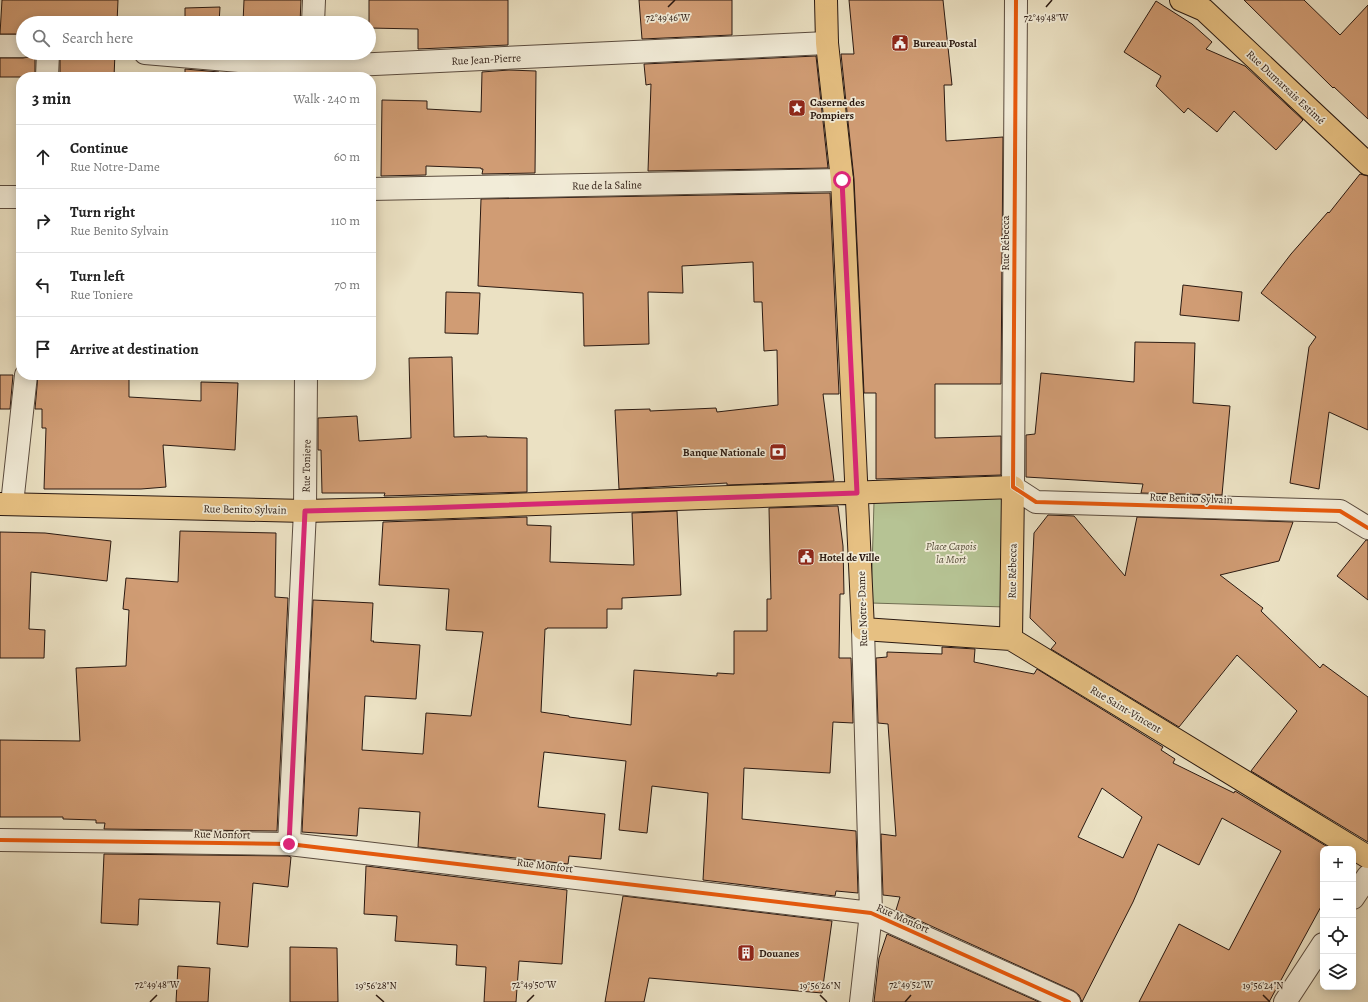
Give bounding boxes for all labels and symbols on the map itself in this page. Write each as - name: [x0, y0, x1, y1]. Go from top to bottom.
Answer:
- text: 72°49'46"W: [646, 11, 691, 24]
- text: 72°49'48"W: [1024, 11, 1069, 24]
- public building icon: Bureau Postal: [890, 33, 910, 53]
- place label: Bureau Postal: [913, 36, 977, 51]
- street label: Rue Dumarsais Estimé: [1243, 47, 1328, 128]
- street label: Rue Jean-Pierre: [451, 50, 521, 69]
- place label: Caserne des Pompiers: [810, 95, 865, 123]
- place icon: Caserne des Pompiers: [787, 98, 807, 118]
- route start: [833, 171, 851, 189]
- street label: Rue de la Saline: [572, 177, 642, 194]
- street label: Rue Rébecca: [998, 214, 1013, 271]
- street label: Rue Toniere: [299, 439, 314, 493]
- bank icon: Banque Nationale: [768, 442, 788, 462]
- place label: Banque Nationale: [683, 445, 765, 460]
- street label: Rue Benito Sylvain: [1149, 490, 1233, 507]
- street label: Rue Benito Sylvain: [203, 501, 287, 518]
- park label: Place Capois la Mort: [926, 539, 977, 567]
- street label: Rue Rébecca: [1005, 542, 1020, 599]
- public building icon: Hotel de Ville: [796, 547, 816, 567]
- place label: Hotel de Ville: [819, 550, 879, 565]
- street label: Rue Notre-Dame: [854, 571, 871, 647]
- street label: Rue Saint-Vincent: [1087, 682, 1165, 737]
- street label: Rue Monfort: [193, 827, 251, 843]
- route end: [280, 835, 298, 853]
- street label: Rue Monfort: [516, 855, 574, 876]
- street label: Rue Monfort: [874, 900, 932, 937]
- building icon: Douanes: [736, 943, 756, 963]
- place label: Douanes: [759, 946, 800, 961]
- text: 72°49'48"W: [135, 978, 180, 991]
- text: 72°49'50"W: [512, 978, 557, 991]
- text: 72°49'52"W: [889, 978, 934, 991]
- text: 19°56'28"N: [355, 979, 397, 992]
- text: 19°56'26"N: [799, 979, 841, 992]
- text: 19°56'24"N: [1242, 979, 1284, 992]

